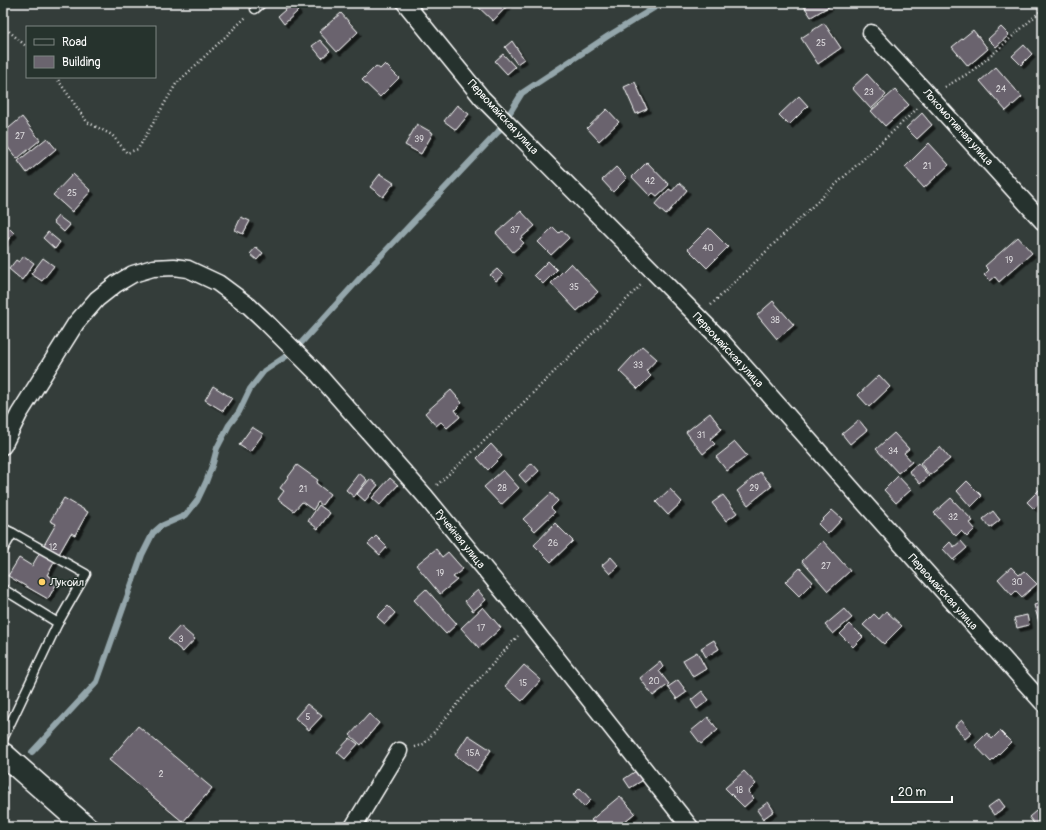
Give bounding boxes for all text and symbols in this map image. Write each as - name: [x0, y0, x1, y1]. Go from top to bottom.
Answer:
- legend: [26, 26, 156, 78]
- text: Road: [62, 35, 87, 50]
- house number: 25: [816, 38, 826, 49]
- text: Building: [62, 55, 101, 70]
- street label: Первомайская улица: [465, 77, 541, 157]
- house number: 24: [996, 84, 1007, 95]
- street label: Локомотивная улица: [920, 85, 996, 168]
- house number: 23: [864, 87, 874, 98]
- house number: 27: [15, 131, 25, 142]
- house number: 39: [414, 134, 424, 145]
- house number: 21: [923, 161, 931, 172]
- house number: 42: [645, 176, 655, 187]
- house number: 25: [67, 188, 77, 199]
- house number: 37: [510, 225, 520, 236]
- house number: 40: [702, 243, 714, 254]
- house number: 19: [1005, 255, 1013, 266]
- house number: 35: [569, 282, 579, 293]
- street label: Первомайская улица: [690, 310, 766, 390]
- house number: 38: [770, 315, 780, 326]
- house number: 33: [633, 360, 643, 371]
- house number: 31: [697, 430, 705, 441]
- house number: 34: [888, 446, 899, 457]
- house number: 28: [497, 483, 507, 494]
- house number: 29: [749, 483, 759, 494]
- house number: 21: [299, 484, 307, 495]
- street label: Ручейная улица: [432, 507, 488, 571]
- house number: 32: [948, 512, 958, 523]
- house number: 26: [548, 538, 558, 549]
- house number: 12: [49, 542, 57, 553]
- street label: Первомайская улица: [906, 551, 980, 633]
- house number: 27: [821, 561, 831, 572]
- house number: 19: [436, 568, 444, 579]
- place label: Лукойл: [49, 576, 84, 589]
- marker: Лукойл: [37, 577, 47, 587]
- house number: 30: [1011, 577, 1023, 588]
- house number: 17: [477, 623, 485, 634]
- house number: 3: [178, 634, 184, 645]
- house number: 20: [648, 676, 660, 687]
- house number: 15: [519, 678, 527, 689]
- house number: 5: [306, 712, 311, 723]
- house number: 15А: [466, 748, 480, 759]
- house number: 2: [158, 769, 164, 780]
- scale bar: [892, 778, 952, 804]
- house number: 18: [735, 785, 743, 796]
- text: 20 m: [898, 785, 927, 800]

